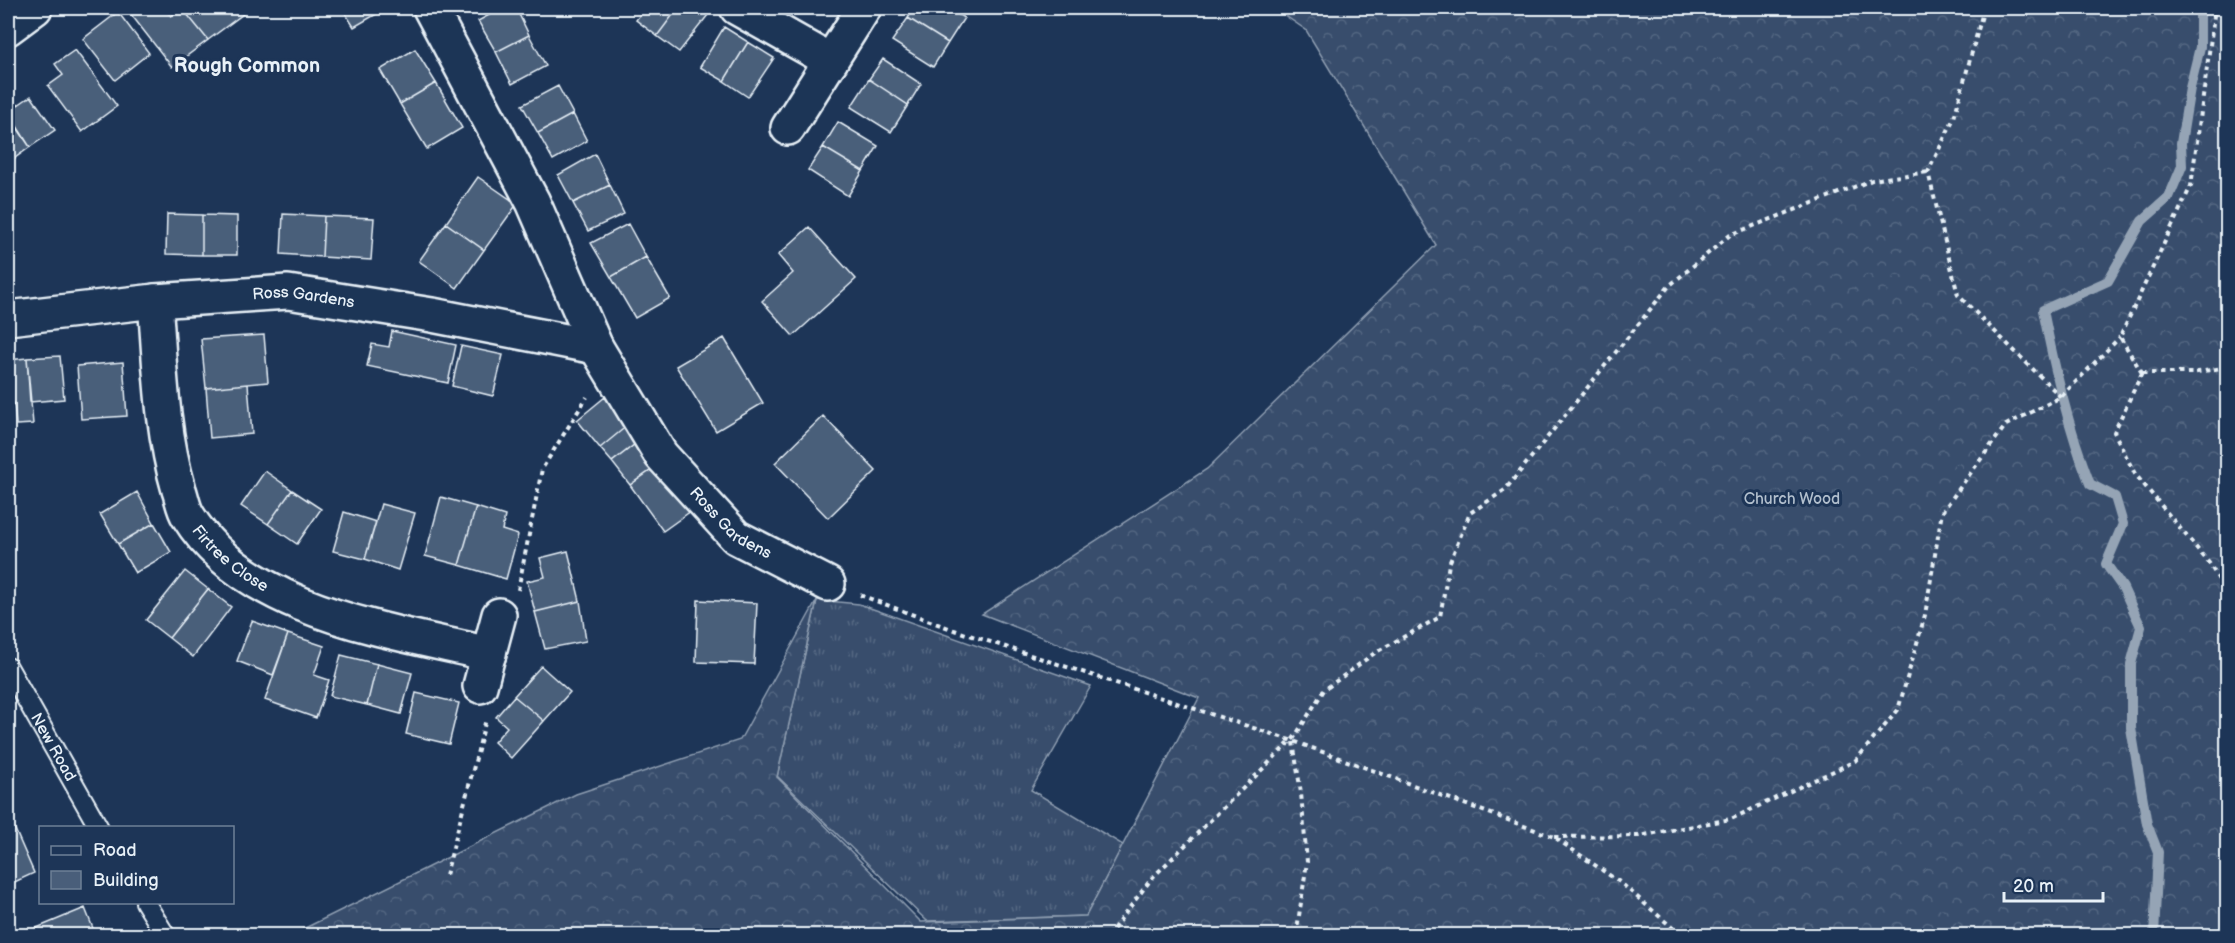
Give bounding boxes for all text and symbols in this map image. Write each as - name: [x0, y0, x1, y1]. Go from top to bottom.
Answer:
- district label: Rough Common: [174, 54, 320, 78]
- street label: Ross Gardens: [252, 282, 356, 312]
- street label: Ross Gardens: [686, 483, 775, 563]
- park label: Church Wood: [1744, 490, 1840, 509]
- street label: Firtree Close: [188, 521, 272, 596]
- street label: New Road: [26, 710, 80, 785]
- legend: [39, 826, 234, 904]
- text: Road: [93, 840, 137, 861]
- scale bar: [2004, 865, 2103, 903]
- text: Building: [93, 870, 159, 891]
- text: 20 m: [2013, 876, 2054, 897]

